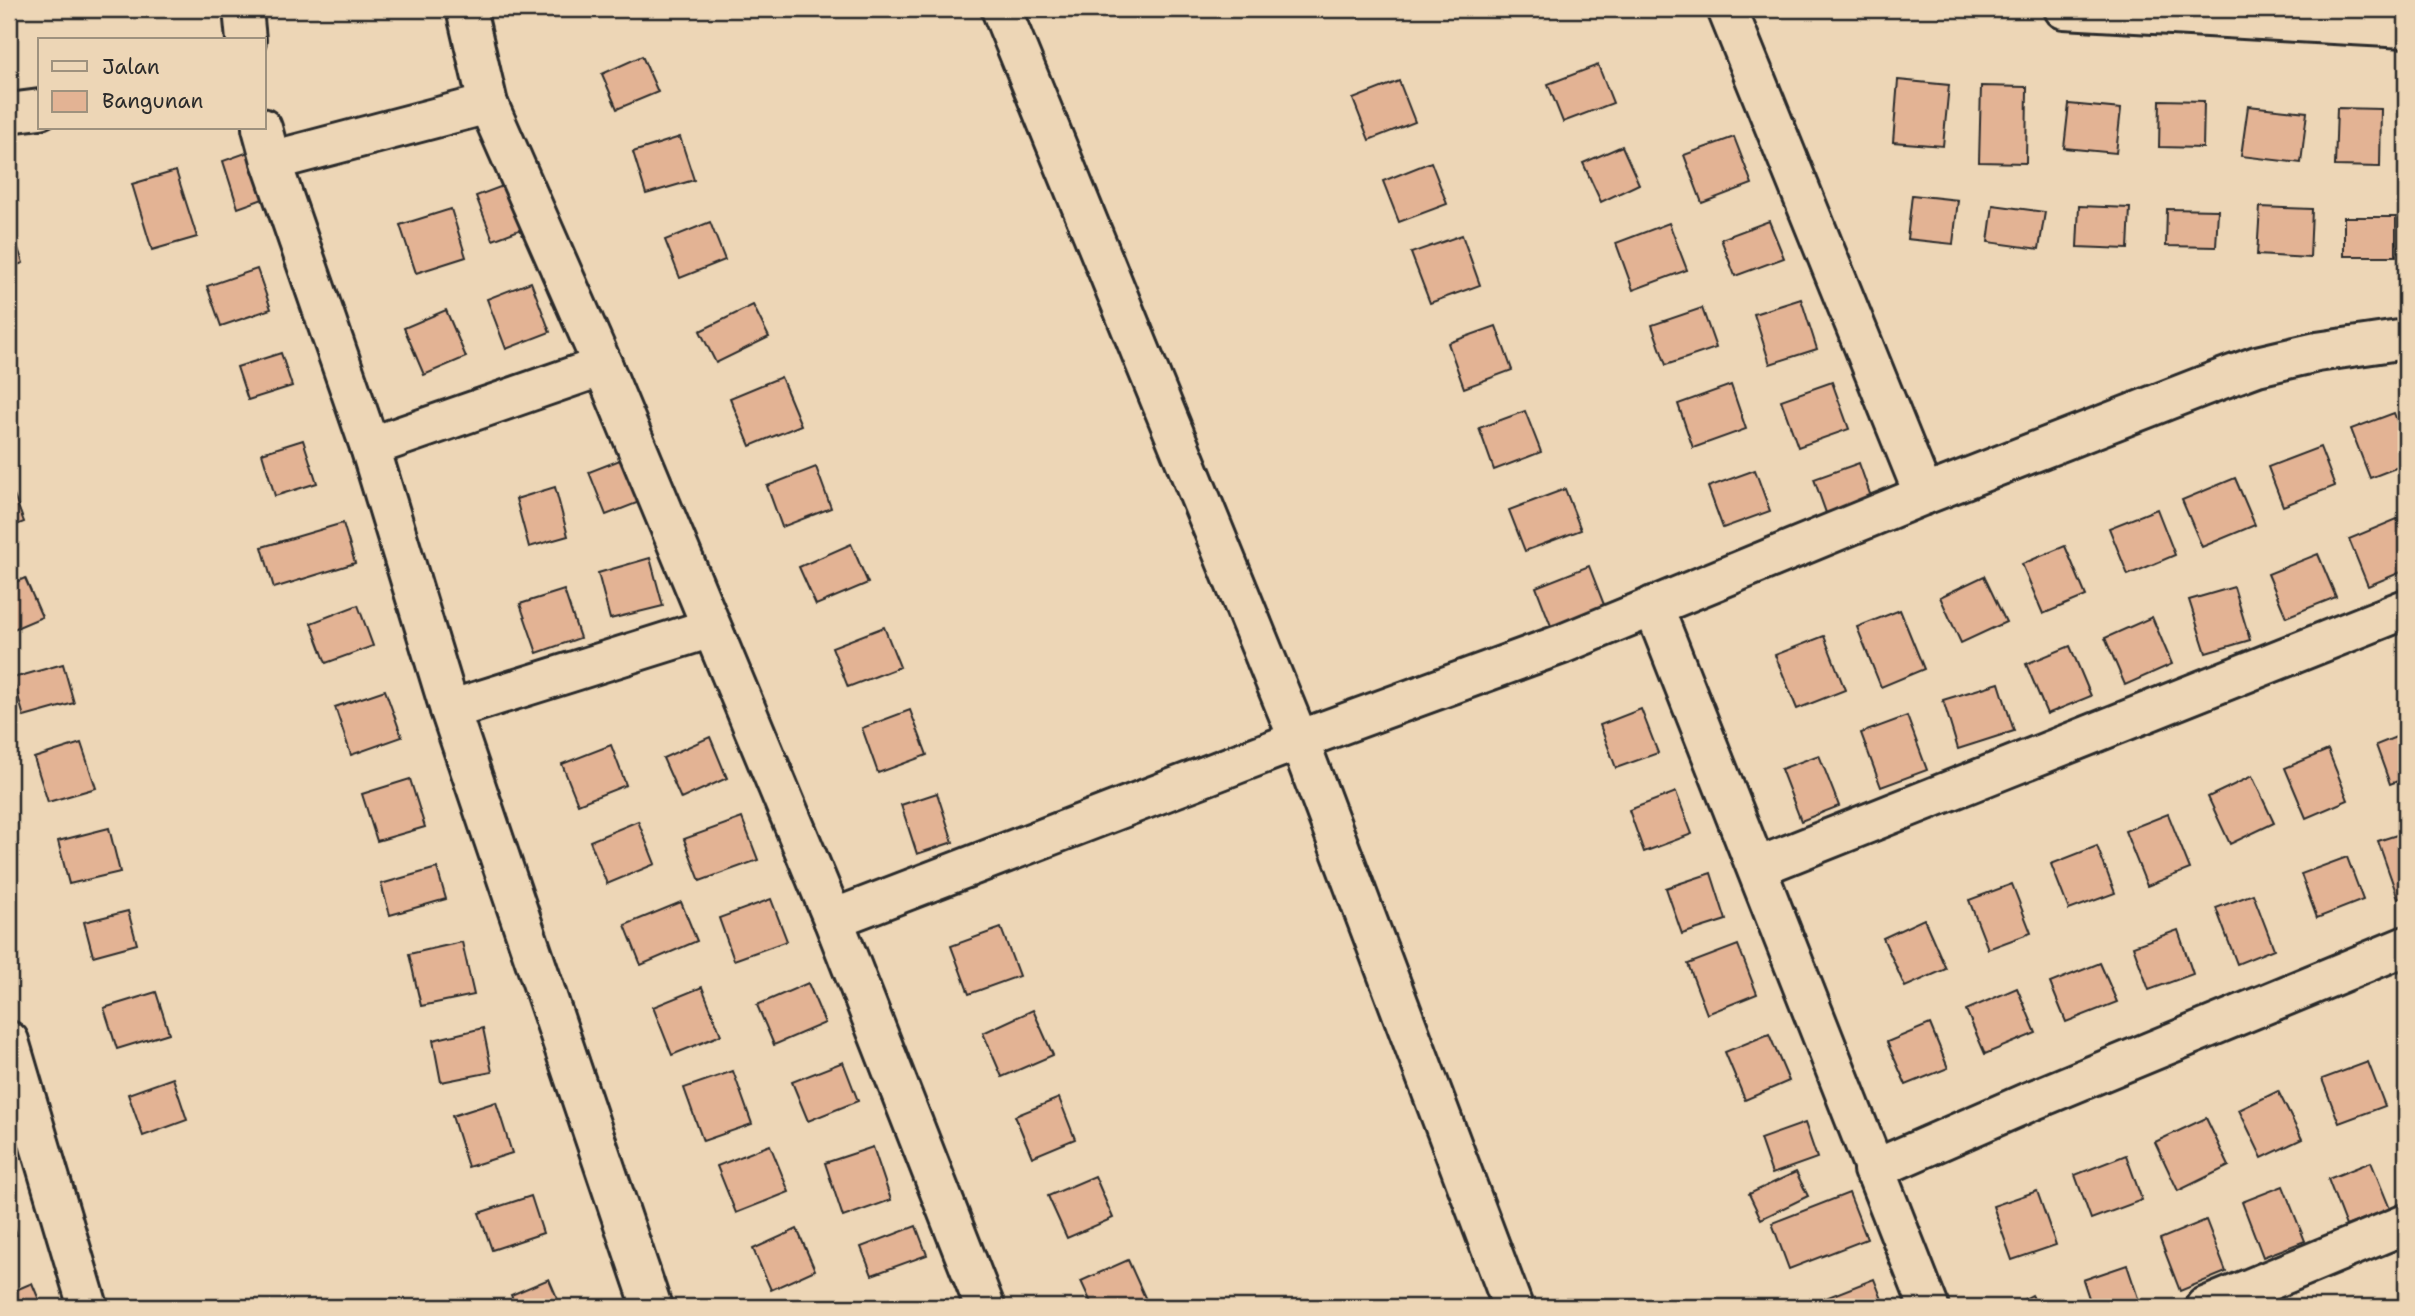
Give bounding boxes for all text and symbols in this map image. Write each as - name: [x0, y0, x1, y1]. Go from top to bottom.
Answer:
- legend: [38, 38, 266, 130]
- text: Jalan: [102, 53, 160, 81]
- text: Bangunan: [102, 87, 203, 115]

